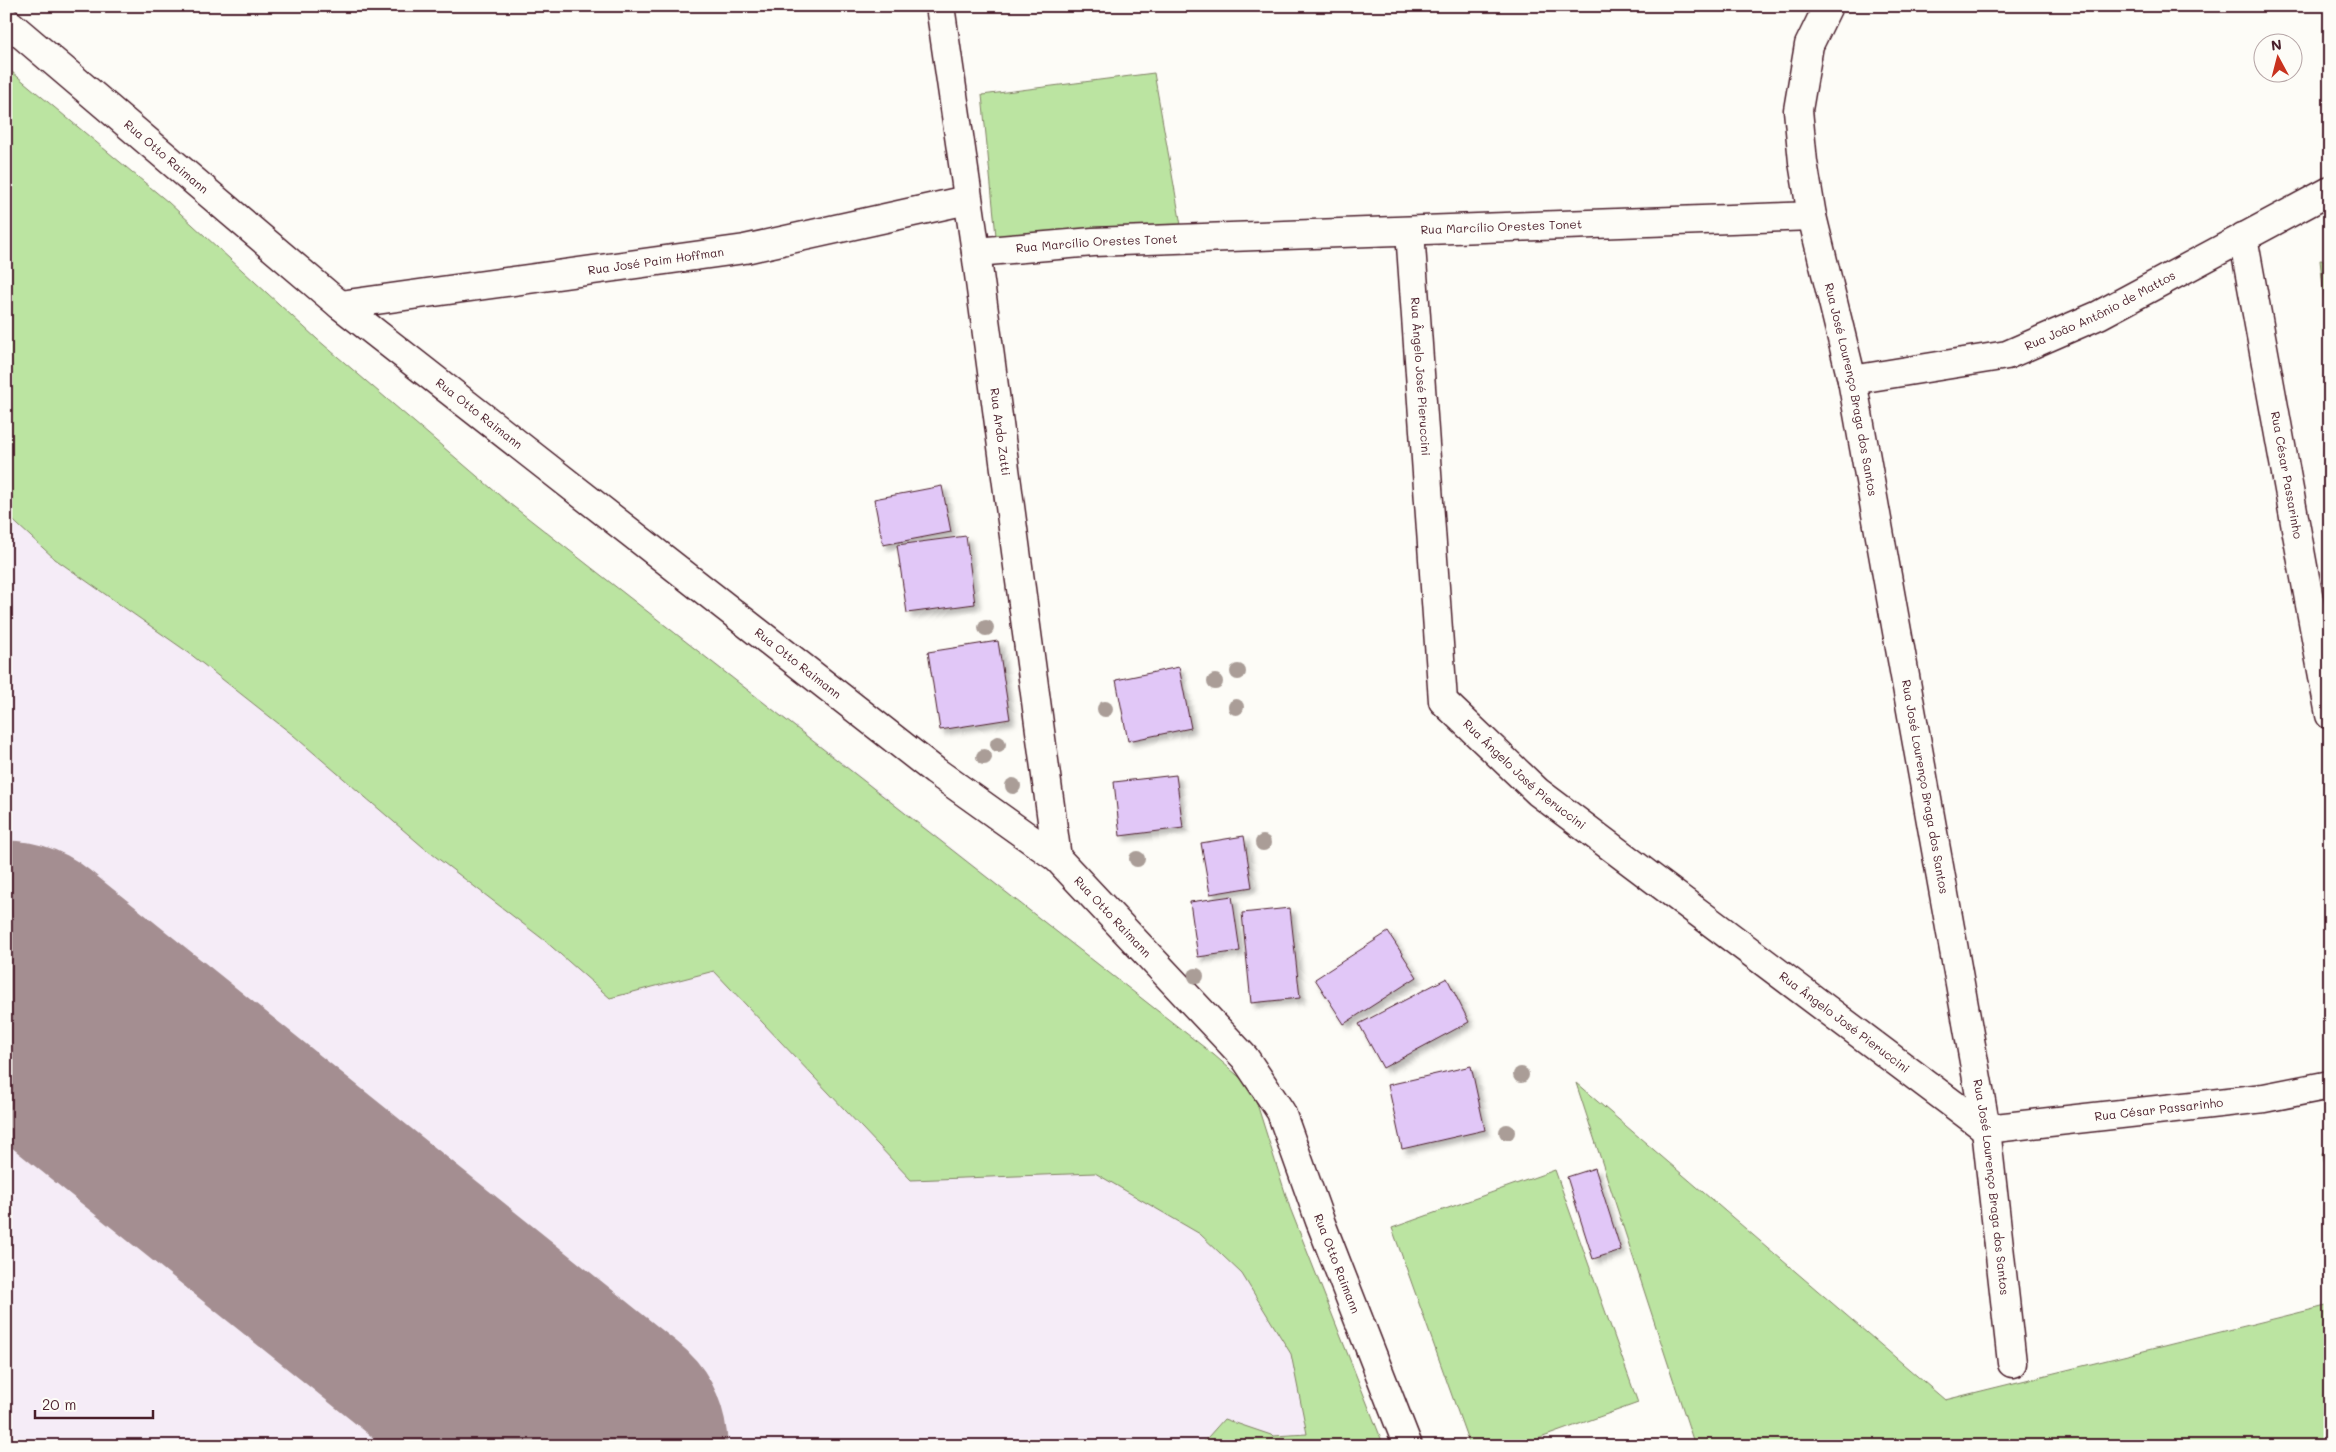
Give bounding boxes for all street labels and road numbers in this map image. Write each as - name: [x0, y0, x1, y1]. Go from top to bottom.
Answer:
- street label: Rua Otto Raimann: [121, 116, 212, 197]
- street label: Rua Marcílio Orestes Tonet: [1420, 215, 1582, 237]
- street label: Rua Marcílio Orestes Tonet: [1015, 230, 1178, 256]
- street label: Rua José Paim Hoffman: [587, 243, 725, 278]
- street label: Rua João Antônio de Mattos: [2022, 266, 2178, 353]
- street label: Rua José Lourenço Braga dos Santos: [1822, 281, 1882, 497]
- street label: Rua Ângelo José Pieruccini: [1408, 297, 1435, 456]
- street label: Rua Otto Raimann: [433, 374, 526, 452]
- street label: Rua Ardo Zatti: [987, 387, 1015, 476]
- street label: Rua César Passarinho: [2268, 410, 2307, 540]
- street label: Rua Otto Raimann: [752, 624, 845, 702]
- street label: Rua José Lourenço Braga dos Santos: [1899, 678, 1953, 895]
- street label: Rua Ângelo José Pieruccini: [1460, 715, 1590, 832]
- street label: Rua Otto Raimann: [1071, 872, 1155, 960]
- street label: Rua Ângelo José Pieruccini: [1777, 967, 1913, 1076]
- street label: Rua José Lourenço Braga dos Santos: [1970, 1078, 2013, 1296]
- street label: Rua César Passarinho: [2094, 1094, 2224, 1124]
- street label: Rua Otto Raimann: [1311, 1211, 1364, 1316]

